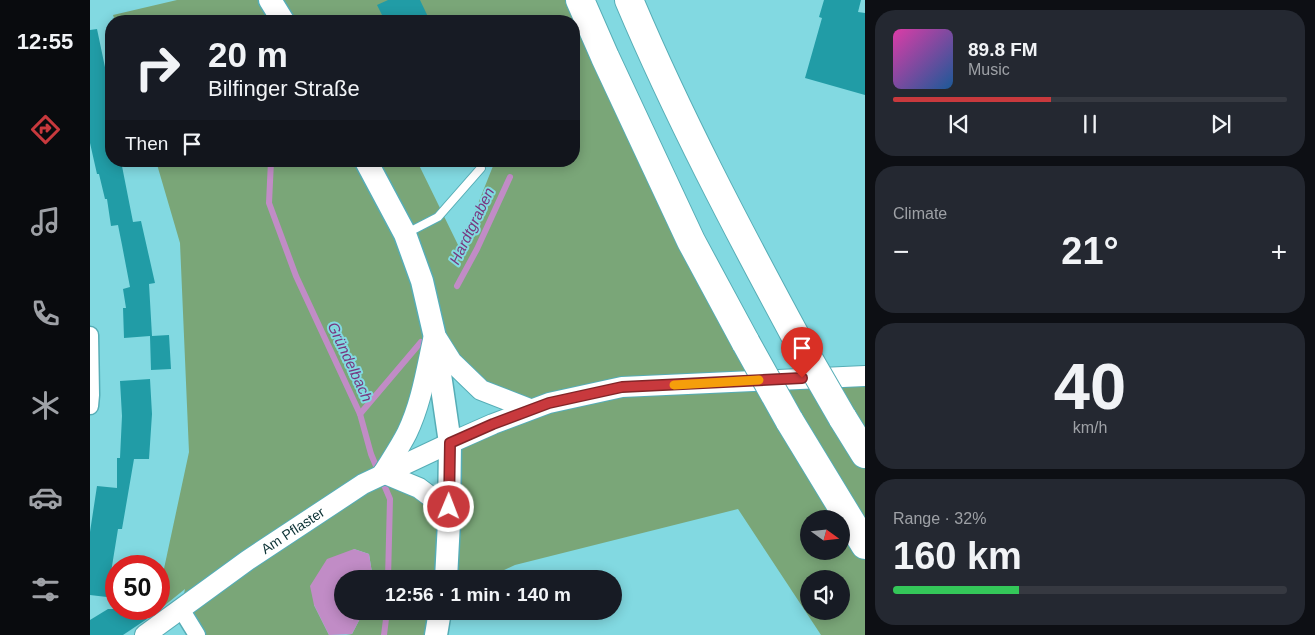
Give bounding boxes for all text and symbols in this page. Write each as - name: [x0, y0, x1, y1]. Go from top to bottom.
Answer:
- text: 12:55: [17, 29, 73, 54]
- icon: right: [125, 35, 190, 100]
- text: 20 m: [208, 35, 288, 74]
- text: 89.8 FM: [968, 39, 1038, 60]
- text: Music: [968, 61, 1010, 78]
- text: Bilfinger Straße: [208, 76, 360, 101]
- icon: previous: [945, 110, 973, 138]
- icon: pause: [1076, 110, 1104, 138]
- icon: next: [1207, 110, 1235, 138]
- icon: directions: [28, 112, 63, 147]
- icon: arrive: [178, 130, 206, 158]
- text: Then: [125, 133, 168, 154]
- water label: Hardtgraben: [446, 185, 497, 267]
- icon: music: [28, 204, 63, 239]
- text: Climate: [893, 205, 947, 222]
- text: 21°: [1061, 230, 1119, 272]
- text: −: [893, 236, 909, 267]
- text: +: [1271, 236, 1287, 267]
- icon: phone: [28, 296, 63, 331]
- water label: Gründelbach: [325, 319, 376, 404]
- pin: [781, 327, 823, 378]
- icon: arrive: [788, 334, 816, 362]
- text: 40: [1054, 350, 1126, 423]
- icon: climate: [28, 388, 63, 423]
- text: km/h: [1073, 419, 1107, 436]
- icon: car: [28, 480, 63, 515]
- position arrow: [422, 480, 474, 532]
- street label: Am Pflaster: [258, 504, 328, 557]
- north arrow: [800, 510, 850, 560]
- map controls: [800, 510, 850, 620]
- text: Range · 32%: [893, 510, 986, 527]
- text: 160 km: [893, 535, 1022, 577]
- speed limit sign: 50: [105, 555, 170, 620]
- button: sound: [800, 570, 850, 620]
- icon: filters: [28, 572, 63, 607]
- text: 12:56 · 1 min · 140 m: [385, 584, 571, 605]

